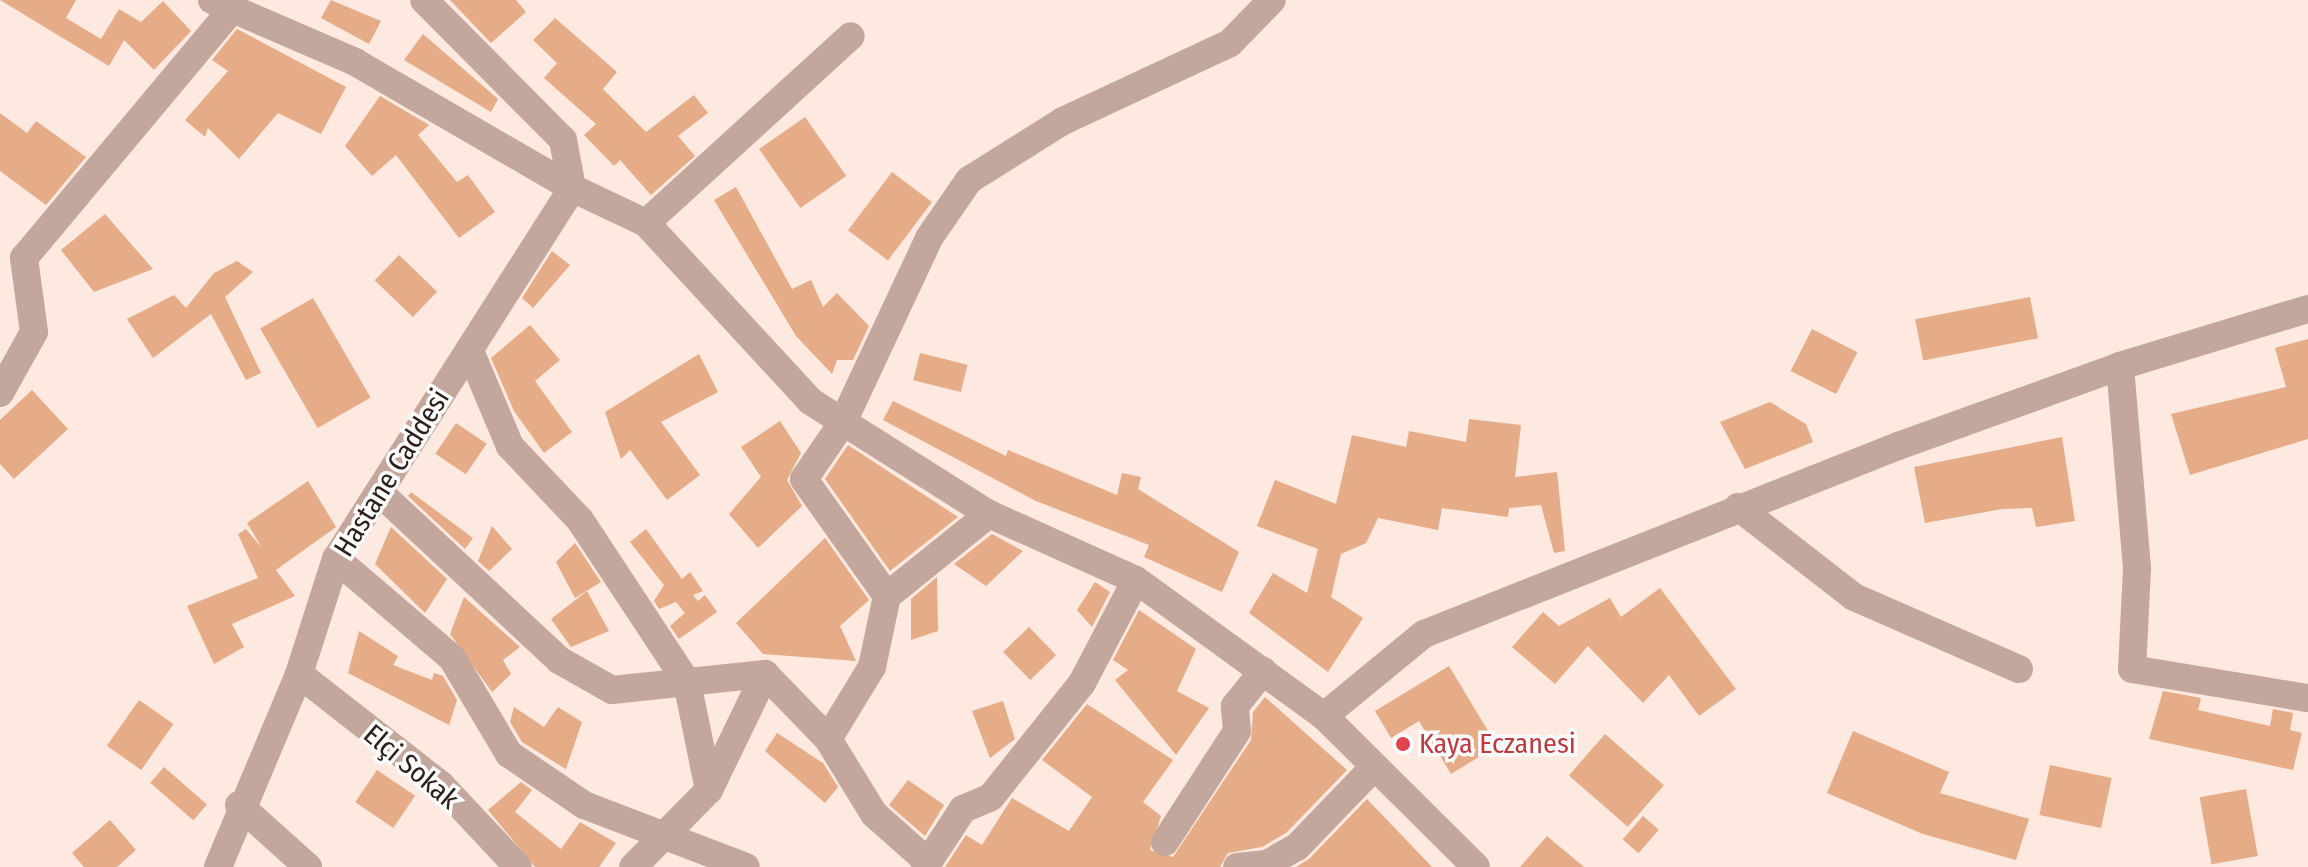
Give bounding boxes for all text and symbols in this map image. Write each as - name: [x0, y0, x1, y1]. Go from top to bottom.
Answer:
- street label: Hastane Caddesi: [327, 383, 457, 563]
- street label: Elçi Sokak: [357, 718, 465, 816]
- place label: Kaya Eczanesi: [1419, 727, 1576, 761]
- marker: Kaya Eczanesi: [1394, 735, 1412, 753]

